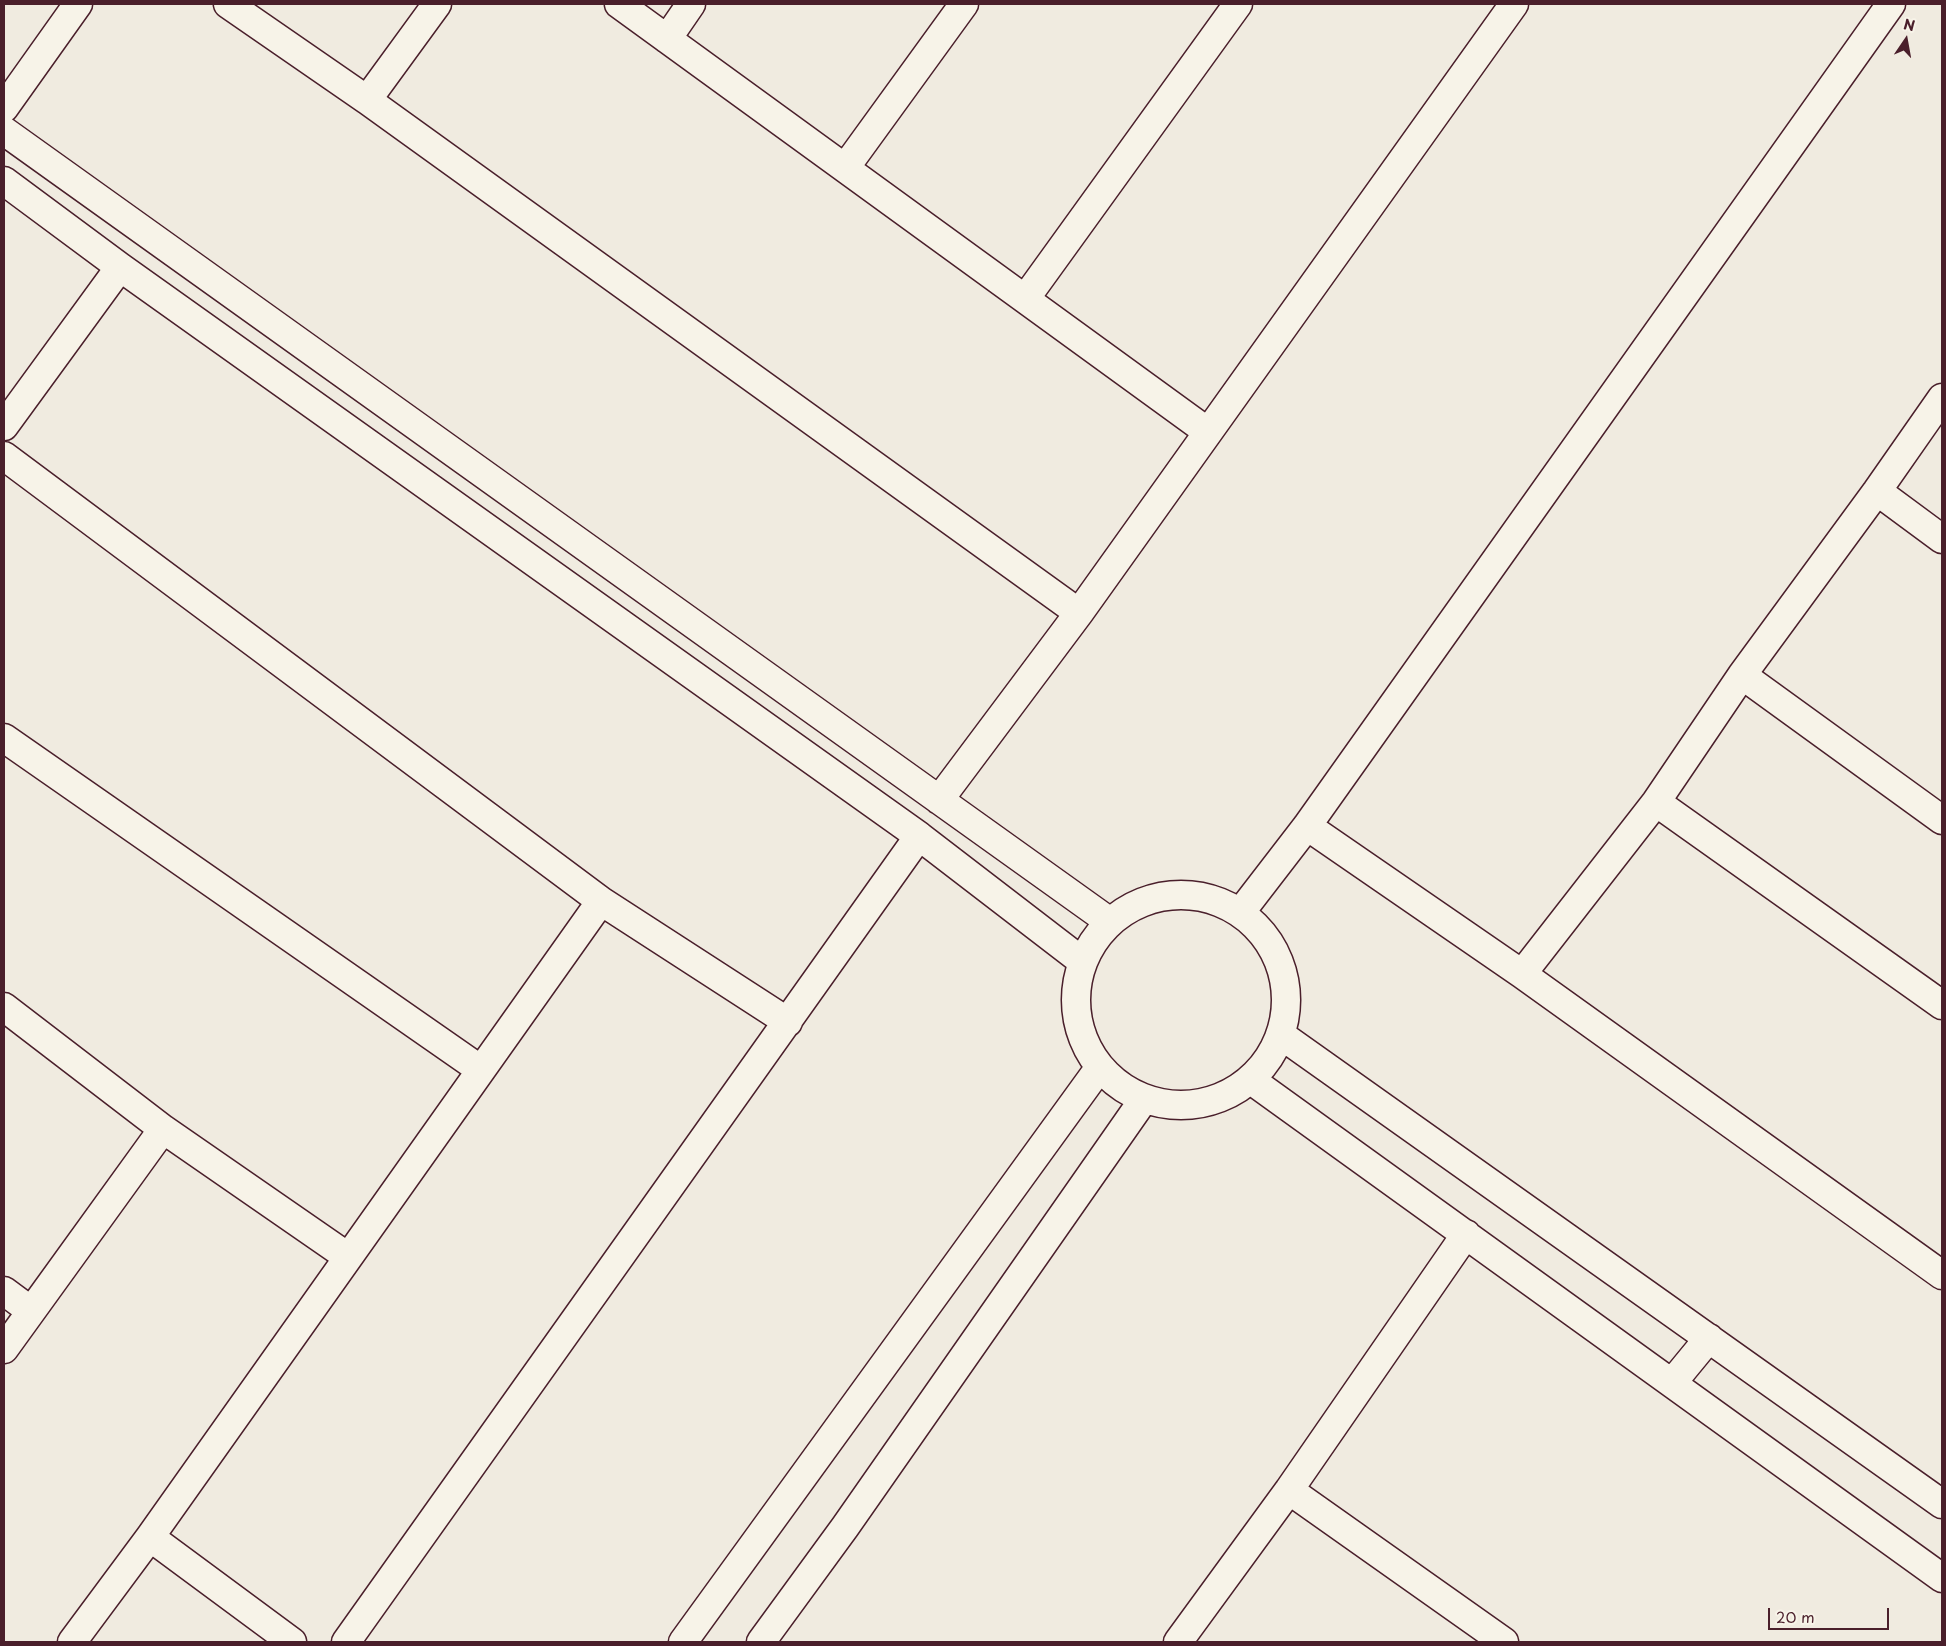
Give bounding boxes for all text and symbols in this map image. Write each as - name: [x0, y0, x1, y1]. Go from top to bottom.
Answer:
- text: N: [1902, 13, 1917, 36]
- north arrow: [1881, 15, 1931, 65]
- scale bar: [1771, 1598, 1892, 1630]
- text: 20 m: [1776, 1605, 1815, 1628]

